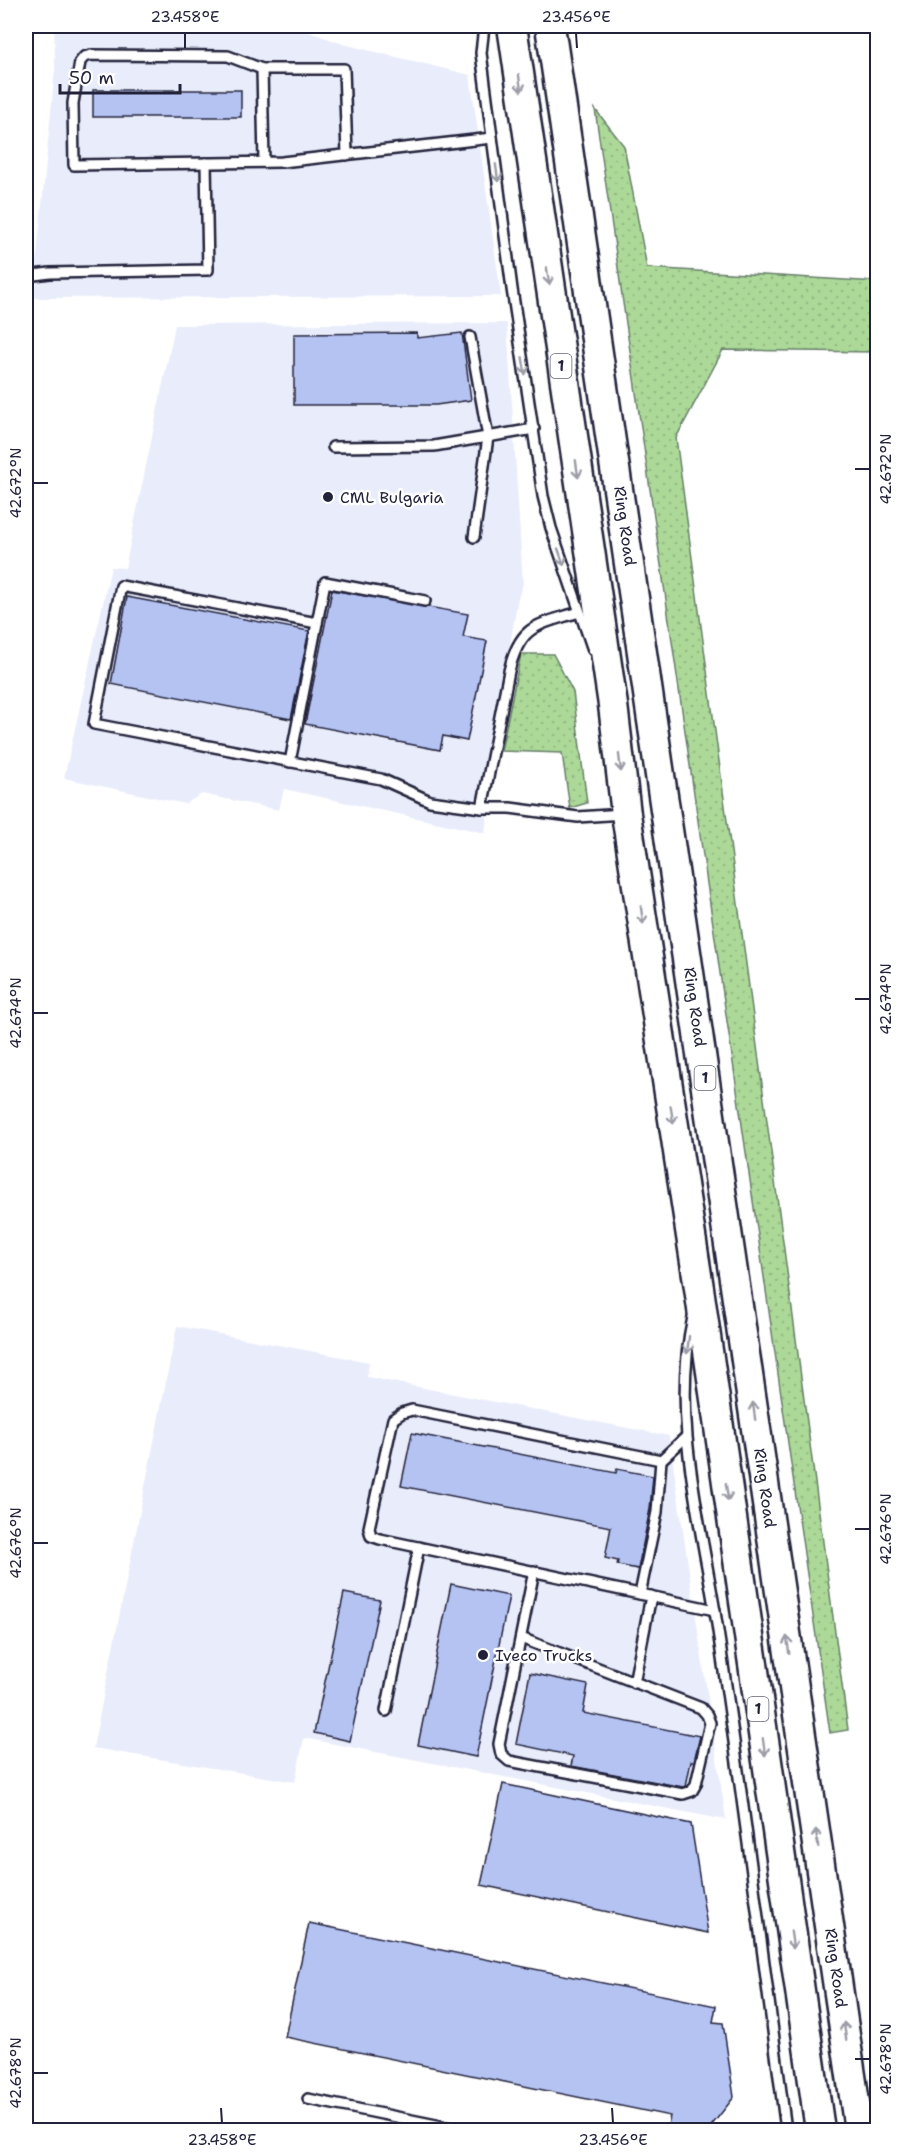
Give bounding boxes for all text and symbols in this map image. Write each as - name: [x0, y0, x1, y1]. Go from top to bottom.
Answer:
- text: 23.458°E: [151, 7, 219, 27]
- text: 23.456°E: [541, 7, 611, 27]
- scale bar: [60, 57, 180, 95]
- text: 50 m: [69, 66, 114, 90]
- one-way arrow: [515, 73, 526, 93]
- one-way arrow: [492, 163, 503, 183]
- one-way arrow: [543, 266, 554, 286]
- road number: 1: [550, 354, 572, 378]
- one-way arrow: [519, 356, 530, 376]
- text: 42.672°N: [876, 434, 896, 504]
- text: 42.672°N: [6, 448, 26, 518]
- one-way arrow: [571, 459, 582, 479]
- street label: Ring Road: [609, 485, 641, 567]
- place label: CML Bulgaria: [340, 487, 443, 508]
- marker: CML Bulgaria: [321, 490, 335, 504]
- one-way arrow: [556, 547, 567, 566]
- one-way arrow: [615, 753, 626, 773]
- one-way arrow: [636, 904, 647, 924]
- text: 42.674°N: [876, 963, 896, 1035]
- street label: Ring Road: [679, 966, 711, 1048]
- text: 42.674°N: [6, 977, 26, 1049]
- road number: 1: [694, 1066, 716, 1090]
- one-way arrow: [666, 1104, 677, 1124]
- one-way arrow: [682, 1335, 693, 1355]
- one-way arrow: [749, 1401, 760, 1421]
- street label: Ring Road: [749, 1447, 781, 1529]
- one-way arrow: [721, 1481, 732, 1501]
- text: 42.676°N: [876, 1493, 896, 1565]
- text: 42.676°N: [6, 1507, 26, 1579]
- one-way arrow: [783, 1636, 794, 1656]
- place label: Iveco Trucks: [495, 1645, 592, 1666]
- marker: Iveco Trucks: [476, 1648, 490, 1662]
- road number: 1: [748, 1697, 768, 1721]
- one-way arrow: [758, 1737, 769, 1756]
- one-way arrow: [811, 1829, 822, 1848]
- street label: Ring Road: [820, 1927, 852, 2009]
- one-way arrow: [787, 1929, 798, 1949]
- one-way arrow: [840, 2022, 851, 2041]
- text: 42.678°N: [876, 2023, 896, 2095]
- text: 42.678°N: [6, 2037, 26, 2109]
- text: 23.458°E: [188, 2130, 256, 2150]
- text: 23.456°E: [578, 2130, 648, 2150]

